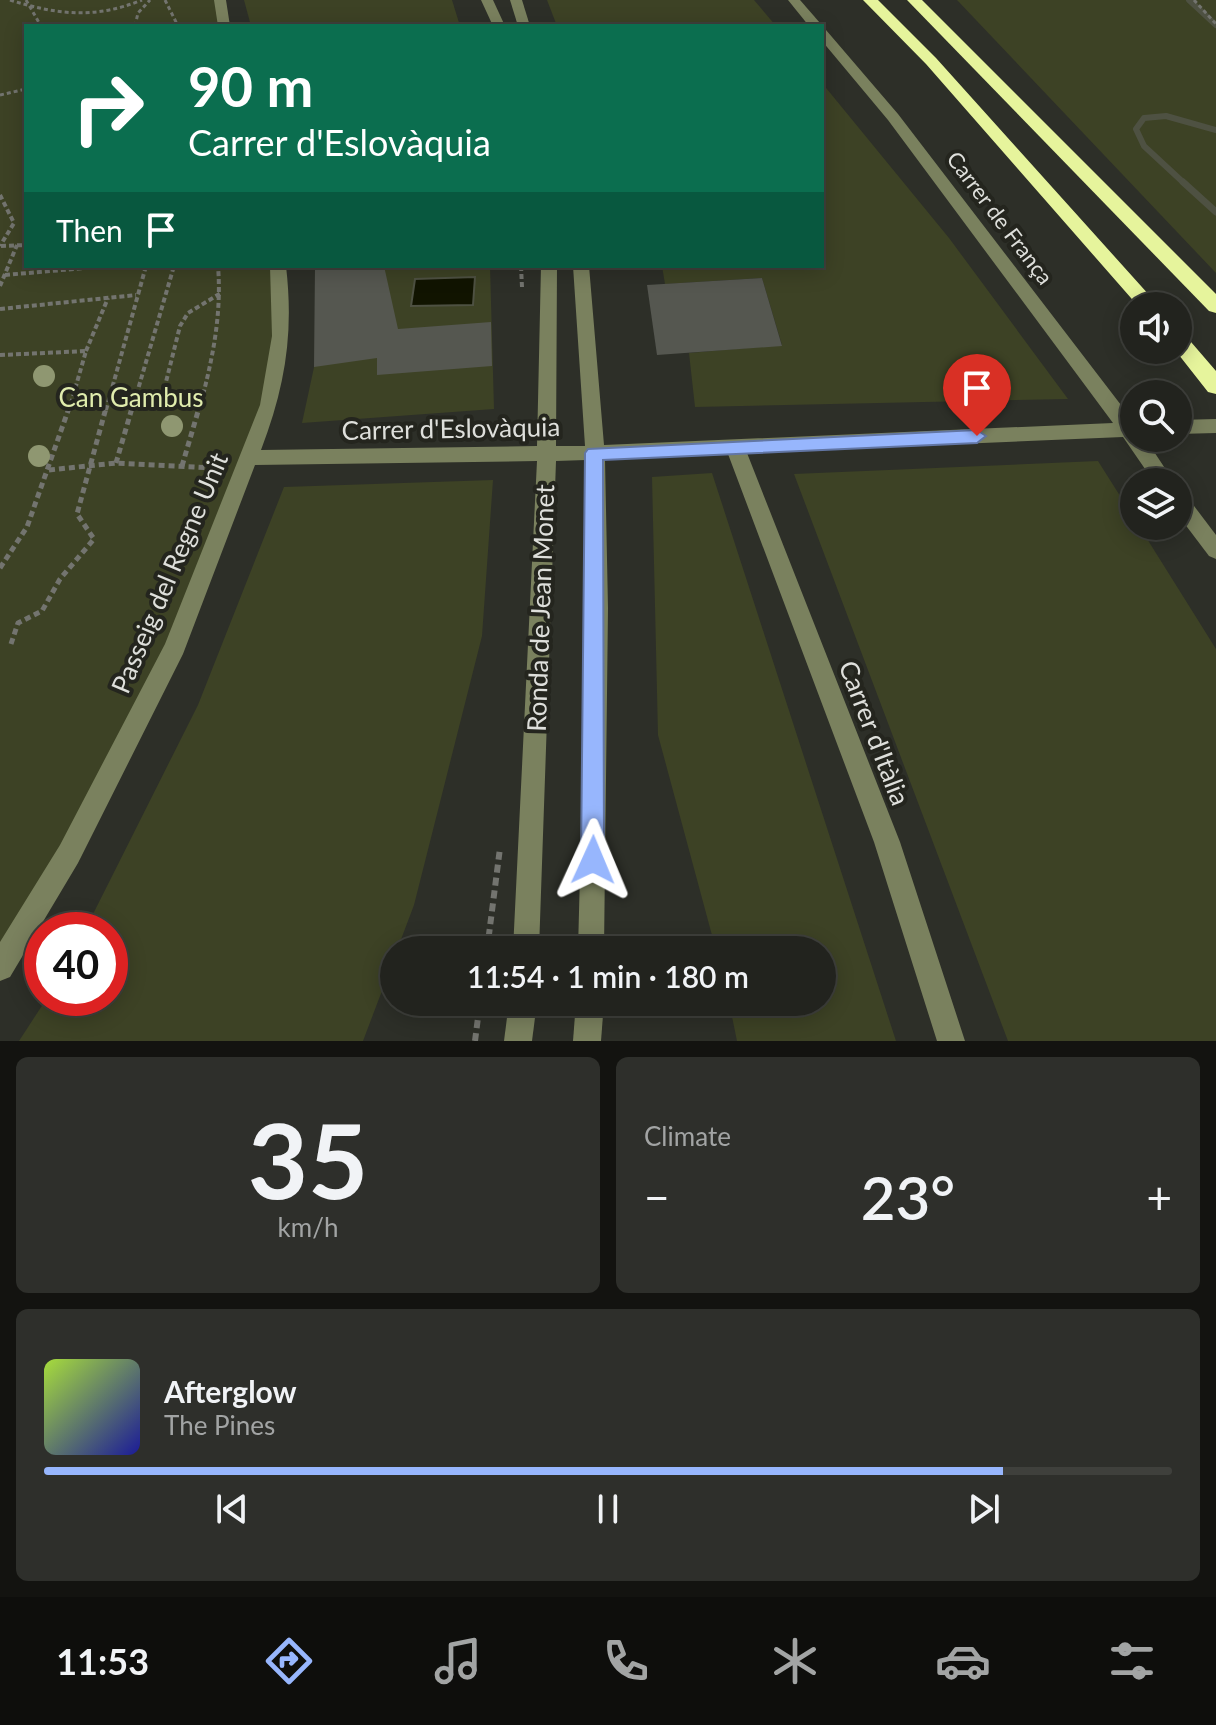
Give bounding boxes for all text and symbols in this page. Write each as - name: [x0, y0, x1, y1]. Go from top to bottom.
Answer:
- text: 90 m: [188, 52, 313, 119]
- icon: right: [56, 56, 160, 160]
- text: Carrer d'Eslovàquia: [188, 120, 491, 164]
- street label: Carrer de França: [942, 146, 1059, 290]
- icon: arrive: [139, 208, 183, 252]
- text: Then: [56, 212, 123, 248]
- map controls: [1120, 292, 1192, 540]
- button: sound: [1120, 292, 1192, 364]
- pin: [943, 354, 1011, 436]
- icon: arrive: [955, 366, 999, 410]
- button: search: [1120, 380, 1192, 452]
- park label: Can Gambus: [59, 381, 204, 413]
- street label: Carrer d'Eslovàquia: [341, 410, 561, 446]
- street label: Passeig del Regne Unit: [104, 447, 235, 698]
- button: layers: [1120, 468, 1192, 540]
- street label: Ronda de Jean Monet: [520, 483, 560, 732]
- street label: Carrer d'Itàlia: [833, 656, 917, 809]
- position arrow: [551, 818, 635, 902]
- speed limit sign: 40: [24, 912, 128, 1016]
- text: 11:54 · 1 min · 180 m: [467, 958, 749, 994]
- text: 35: [248, 1096, 368, 1221]
- text: Climate: [644, 1120, 731, 1152]
- text: 23°: [861, 1161, 955, 1233]
- text: −: [644, 1171, 670, 1223]
- text: +: [1146, 1171, 1172, 1223]
- text: km/h: [278, 1211, 338, 1243]
- text: Afterglow: [164, 1373, 297, 1409]
- text: The Pines: [164, 1409, 275, 1441]
- icon: previous: [210, 1487, 254, 1531]
- icon: pause: [586, 1487, 630, 1531]
- icon: next: [962, 1487, 1006, 1531]
- icon: directions: [261, 1633, 317, 1689]
- icon: music: [430, 1633, 486, 1689]
- icon: phone: [598, 1633, 654, 1689]
- icon: climate: [767, 1633, 823, 1689]
- icon: car: [935, 1633, 991, 1689]
- icon: filters: [1104, 1633, 1160, 1689]
- text: 11:53: [56, 1639, 149, 1683]

